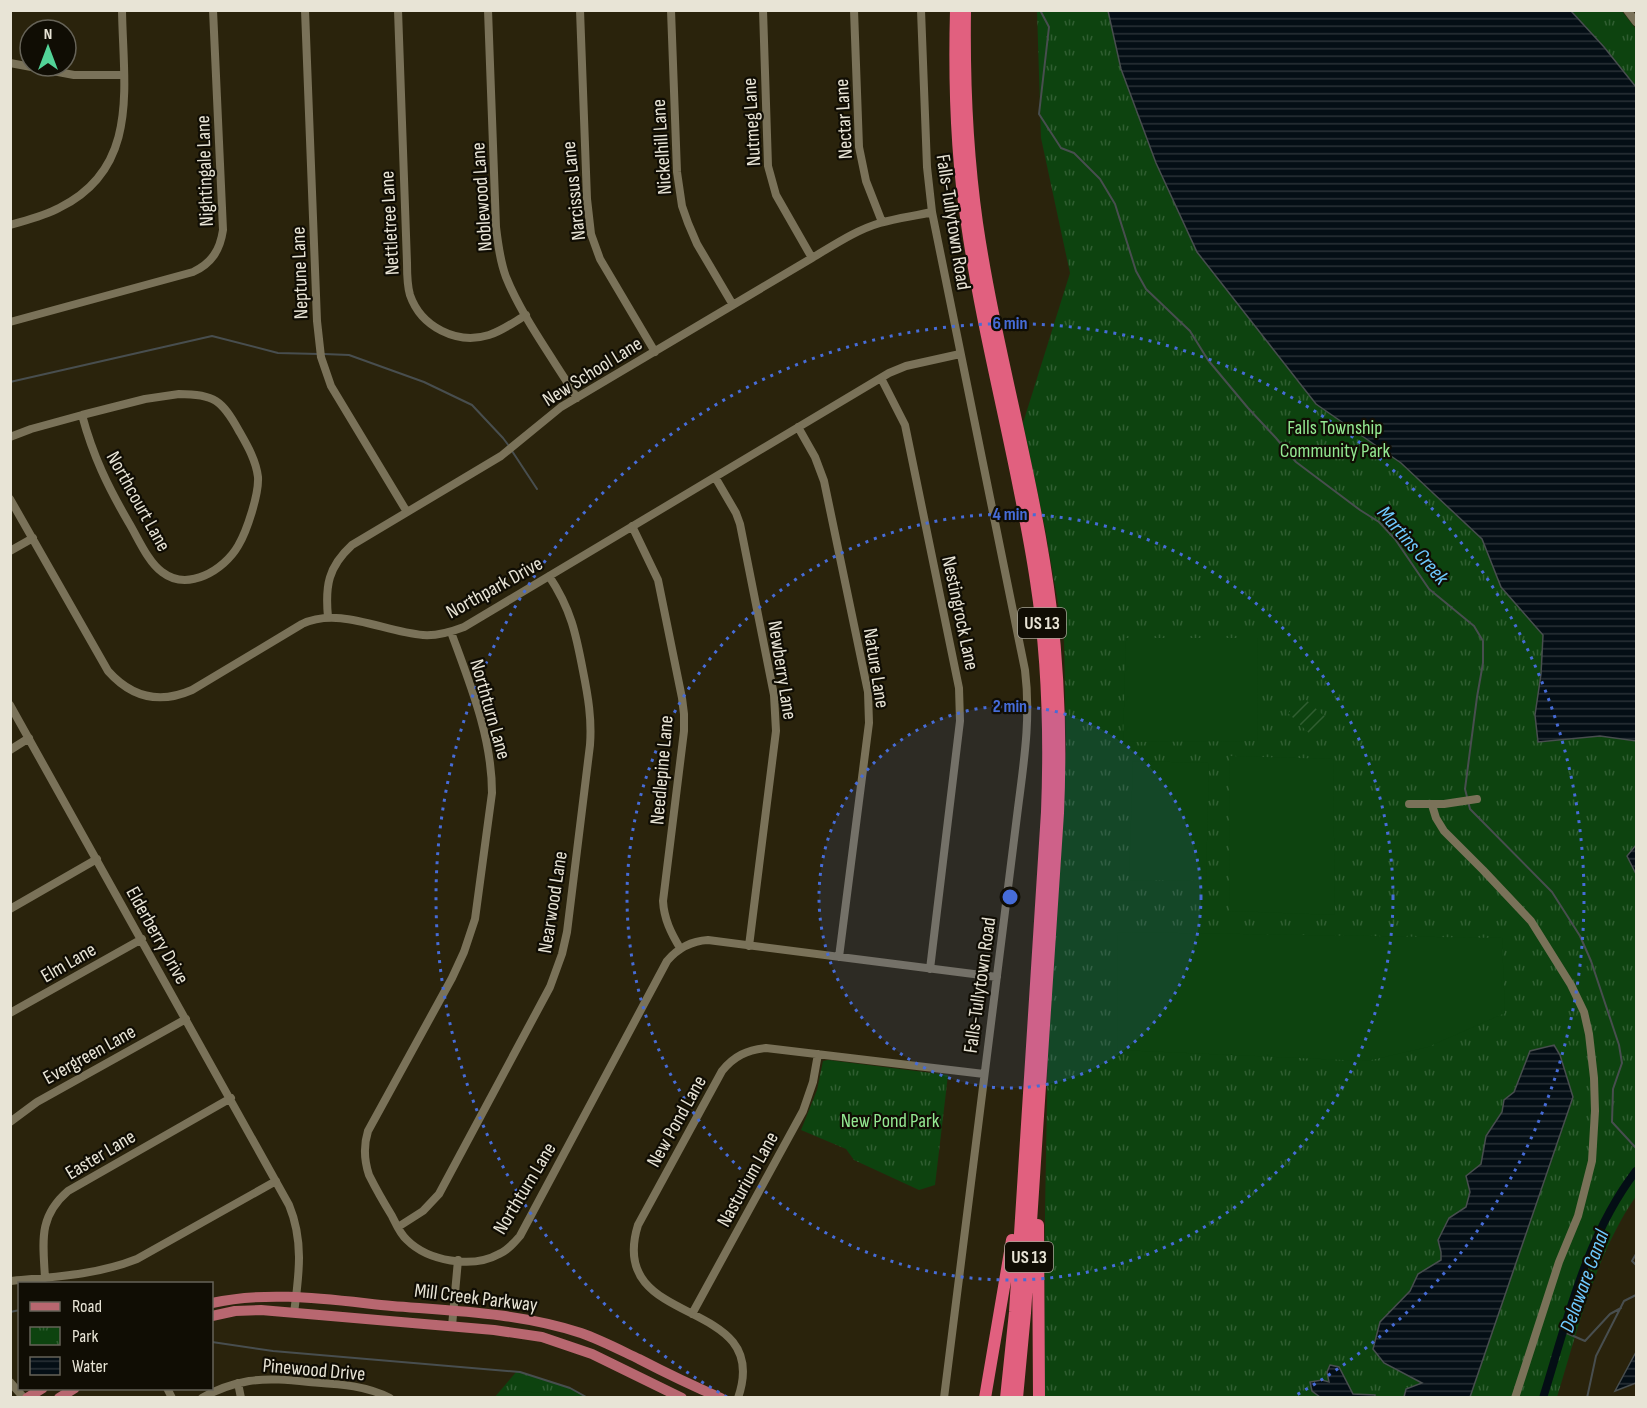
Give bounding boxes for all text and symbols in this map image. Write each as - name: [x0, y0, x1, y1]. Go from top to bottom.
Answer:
- north arrow: [18, 18, 78, 78]
- text: N: [44, 25, 52, 44]
- street label: Nutmeg Lane: [738, 77, 766, 167]
- street label: Nectar Lane: [830, 78, 858, 160]
- street label: Nickelhill Lane: [647, 98, 677, 195]
- street label: Nightingale Lane: [191, 115, 219, 227]
- street label: Narcissus Lane: [557, 140, 591, 242]
- street label: Noblewood Lane: [466, 141, 498, 252]
- street label: Falls-Tullytown Road: [930, 153, 976, 292]
- street label: Nettletree Lane: [375, 170, 405, 276]
- street label: Neptune Lane: [286, 226, 314, 320]
- text: 6 min: [993, 313, 1027, 334]
- street label: New School Lane: [538, 332, 647, 412]
- park label: Falls Township Community Park: [1280, 416, 1391, 463]
- street label: Northcourt Lane: [101, 447, 175, 556]
- water label: Martins Creek: [1372, 501, 1454, 591]
- text: 4 min: [993, 504, 1027, 525]
- street label: Northpark Drive: [442, 552, 547, 624]
- street label: Nestingrock Lane: [936, 554, 984, 672]
- road number: US 13: [1018, 608, 1066, 638]
- street label: Newberry Lane: [762, 619, 802, 721]
- street label: Nature Lane: [858, 626, 894, 710]
- street label: Northturn Lane: [464, 657, 516, 762]
- text: 2 min: [993, 696, 1027, 717]
- street label: Needlepine Lane: [645, 714, 679, 826]
- street label: Nearwood Lane: [533, 849, 573, 955]
- street label: Elderberry Drive: [120, 882, 194, 988]
- centre of rings: [1000, 887, 1020, 907]
- street label: Falls-Tullytown Road: [959, 916, 1001, 1055]
- street label: Elm Lane: [37, 938, 100, 988]
- street label: Evergreen Lane: [39, 1020, 140, 1090]
- street label: New Pond Lane: [642, 1071, 712, 1172]
- park label: New Pond Park: [841, 1109, 940, 1133]
- street label: Easter Lane: [61, 1125, 140, 1185]
- street label: Nasturium Lane: [712, 1128, 784, 1231]
- street label: Northturn Lane: [488, 1138, 562, 1239]
- water label: Delaware Canal: [1554, 1225, 1615, 1336]
- road number: US 13: [1005, 1242, 1053, 1272]
- street label: Mill Creek Parkway: [413, 1279, 539, 1317]
- legend: [18, 1282, 213, 1390]
- text: Road: [72, 1296, 102, 1317]
- text: Park: [72, 1326, 98, 1347]
- street label: Pinewood Drive: [262, 1354, 366, 1386]
- text: Water: [72, 1356, 108, 1377]

